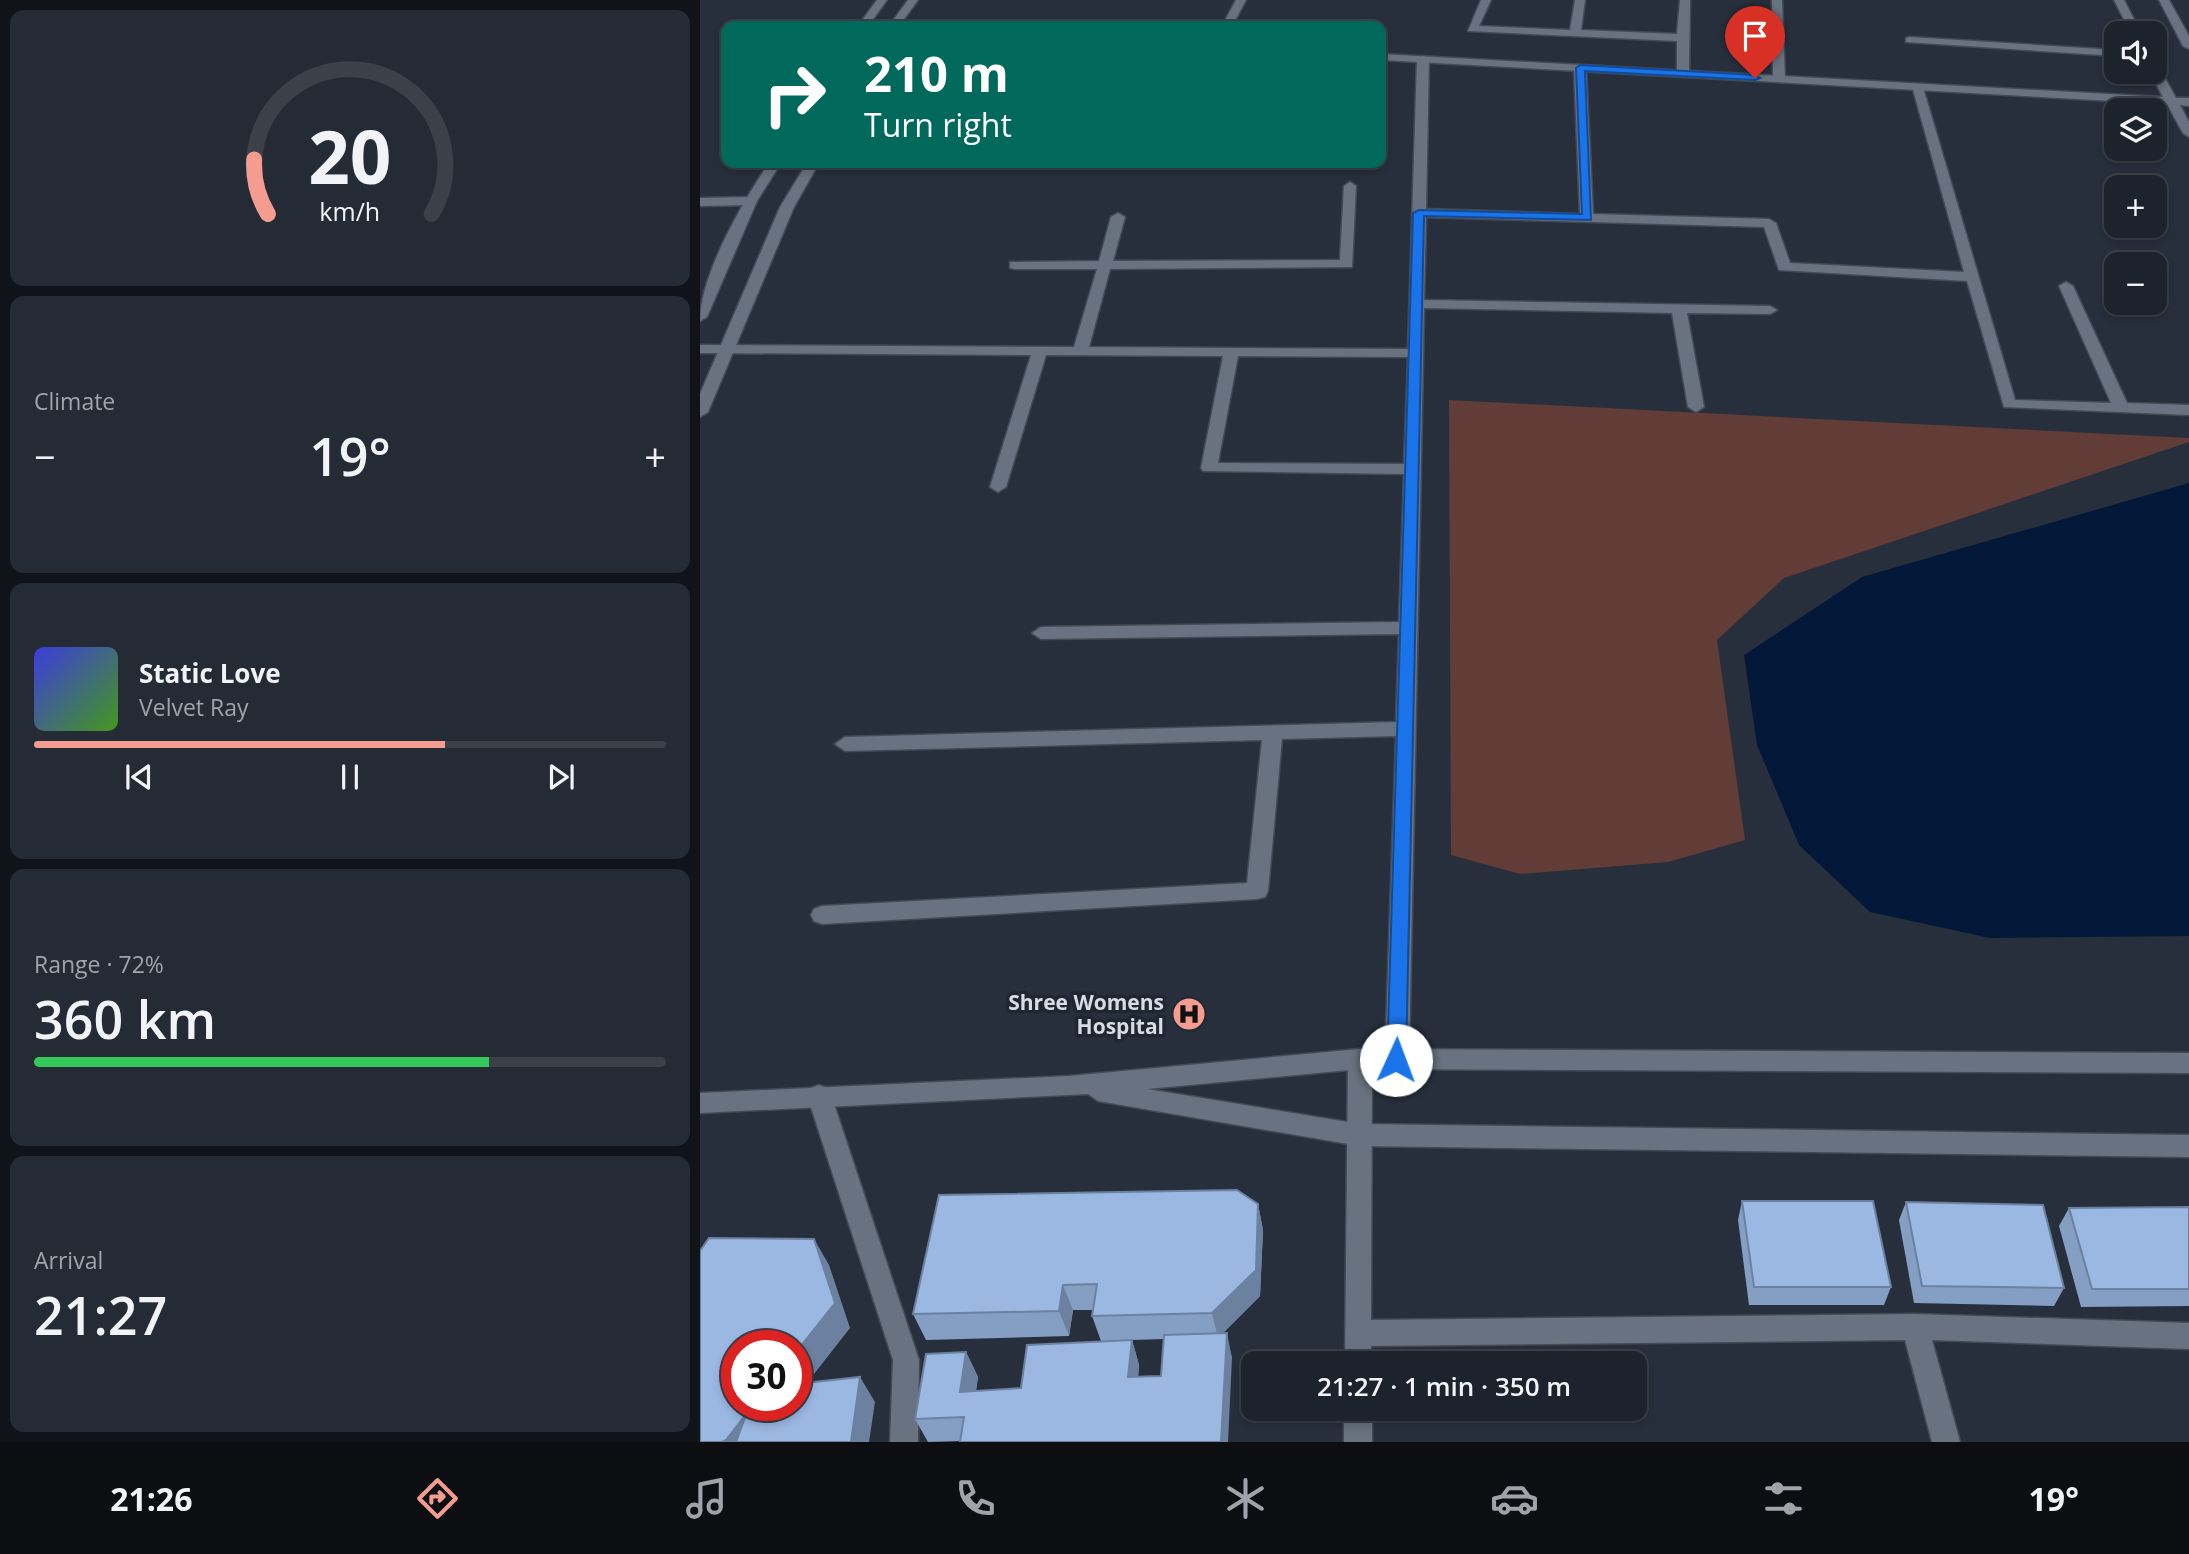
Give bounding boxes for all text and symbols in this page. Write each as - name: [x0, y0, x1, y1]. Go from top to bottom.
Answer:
- pin: [1725, 6, 1785, 78]
- icon: arrive: [1736, 17, 1774, 55]
- map controls: [2104, 21, 2167, 315]
- button: sound: [2104, 21, 2167, 84]
- text: 210 m: [864, 40, 1009, 106]
- icon: right: [749, 49, 840, 140]
- button: layers: [2104, 98, 2167, 161]
- text: Turn right: [864, 103, 1012, 146]
- text: 20: [308, 107, 392, 206]
- button: +: [2104, 175, 2167, 238]
- text: km/h: [320, 194, 380, 228]
- button: −: [2104, 252, 2167, 315]
- text: Climate: [34, 385, 115, 417]
- text: 19°: [309, 420, 391, 491]
- text: −: [34, 430, 56, 482]
- text: +: [644, 430, 666, 482]
- text: Static Love: [139, 655, 281, 691]
- text: Velvet Ray: [139, 691, 249, 723]
- icon: previous: [120, 758, 158, 796]
- icon: pause: [331, 758, 369, 796]
- icon: next: [542, 758, 580, 796]
- text: Range · 72%: [34, 948, 164, 980]
- text: 360 km: [34, 983, 216, 1054]
- place label: Shree Womens Hospital: [1008, 988, 1164, 1040]
- hospital icon: Shree Womens Hospital: [1170, 995, 1208, 1033]
- position arrow: [1359, 1023, 1433, 1097]
- text: Arrival: [34, 1244, 103, 1276]
- text: 21:27: [34, 1279, 167, 1350]
- speed limit sign: 30: [721, 1330, 812, 1421]
- text: 21:27 · 1 min · 350 m: [1317, 1368, 1571, 1404]
- icon: directions: [413, 1474, 462, 1523]
- icon: music: [682, 1474, 731, 1523]
- icon: phone: [951, 1474, 1000, 1523]
- icon: climate: [1221, 1474, 1270, 1523]
- icon: car: [1490, 1474, 1539, 1523]
- icon: filters: [1759, 1474, 1808, 1523]
- text: 21:26: [110, 1477, 192, 1520]
- text: 19°: [2029, 1477, 2079, 1520]

